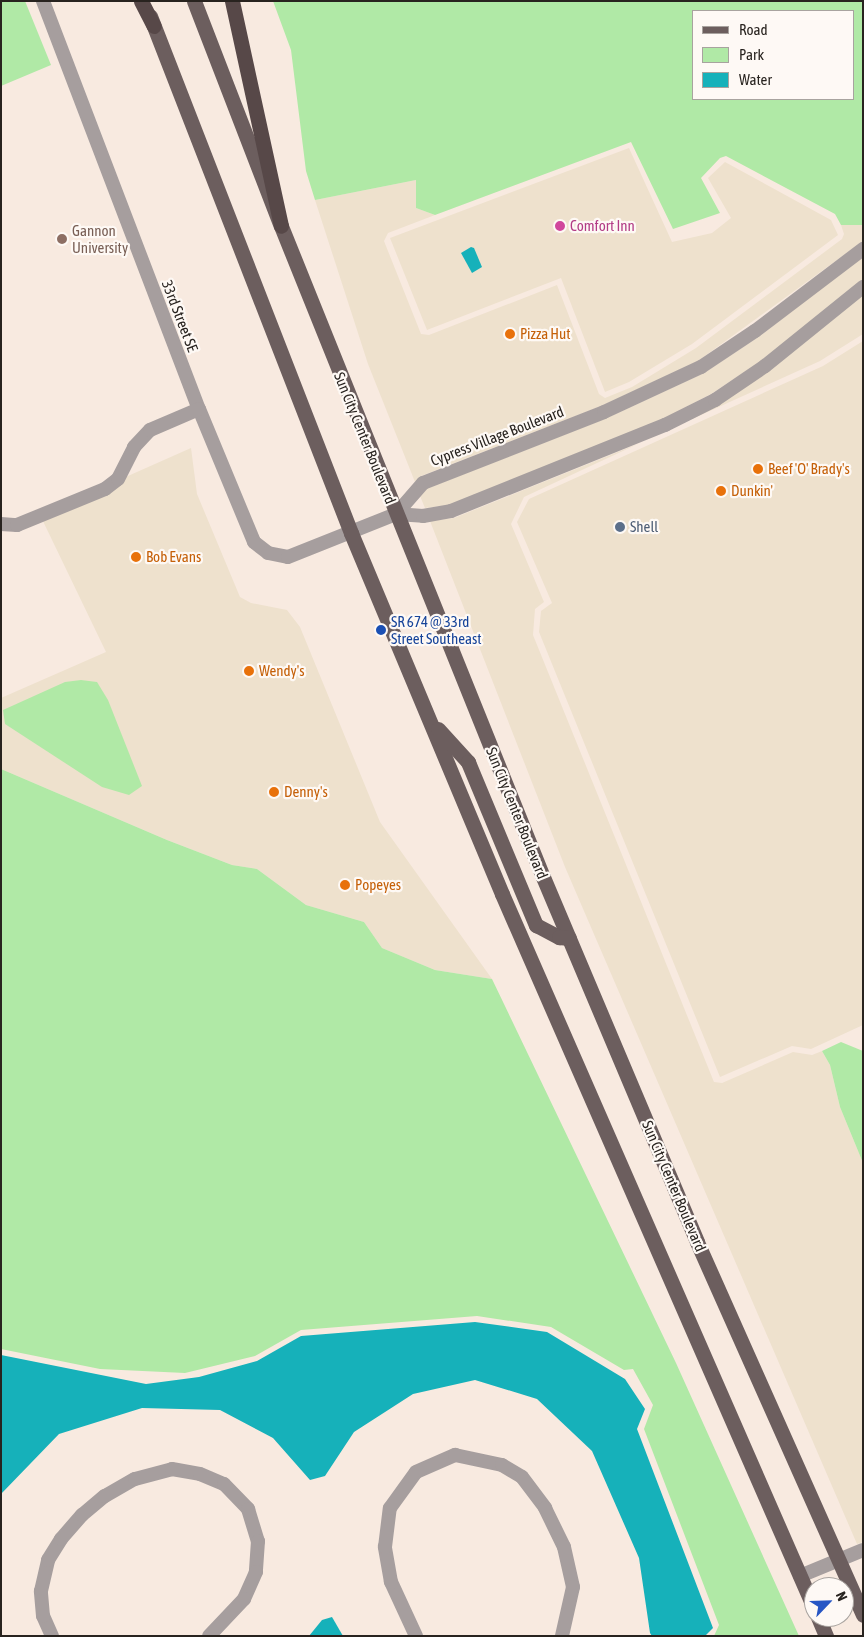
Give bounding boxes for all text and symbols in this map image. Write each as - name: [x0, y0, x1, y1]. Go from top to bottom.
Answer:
- legend: [692, 10, 854, 100]
- text: Road: [739, 21, 768, 38]
- text: Park: [739, 46, 764, 63]
- text: Water: [739, 71, 772, 88]
- place label: Comfort Inn: [570, 217, 635, 235]
- marker: Comfort Inn: [554, 220, 566, 232]
- place label: Gannon University: [72, 221, 128, 256]
- marker: Gannon University: [56, 233, 68, 245]
- street label: 33rd Street SE: [158, 278, 202, 354]
- place label: Pizza Hut: [520, 325, 571, 343]
- marker: Pizza Hut: [504, 328, 516, 340]
- street label: Sun City Center Boulevard: [330, 370, 400, 506]
- street label: Cypress Village Boulevard: [428, 402, 566, 470]
- place label: Beef 'O' Brady's: [768, 460, 850, 478]
- marker: Beef 'O' Brady's: [752, 463, 764, 475]
- place label: Dunkin': [731, 482, 773, 500]
- marker: Dunkin': [715, 485, 727, 497]
- place label: Shell: [630, 518, 658, 536]
- marker: Shell: [614, 521, 626, 533]
- place label: Bob Evans: [146, 548, 201, 566]
- marker: Bob Evans: [130, 551, 142, 563]
- place label: SR 674 @ 33rd Street Southeast: [391, 612, 482, 647]
- marker: SR 674 @ 33rd Street Southeast: [375, 624, 387, 636]
- place label: Wendy's: [259, 662, 305, 680]
- marker: Wendy's: [243, 665, 255, 677]
- street label: Sun City Center Boulevard: [482, 745, 552, 881]
- place label: Denny's: [284, 783, 328, 801]
- marker: Denny's: [268, 786, 280, 798]
- place label: Popeyes: [355, 876, 401, 894]
- marker: Popeyes: [339, 879, 351, 891]
- street label: Sun City Center Boulevard: [638, 1118, 710, 1254]
- north arrow: [804, 1577, 854, 1627]
- text: N: [833, 1589, 851, 1603]

